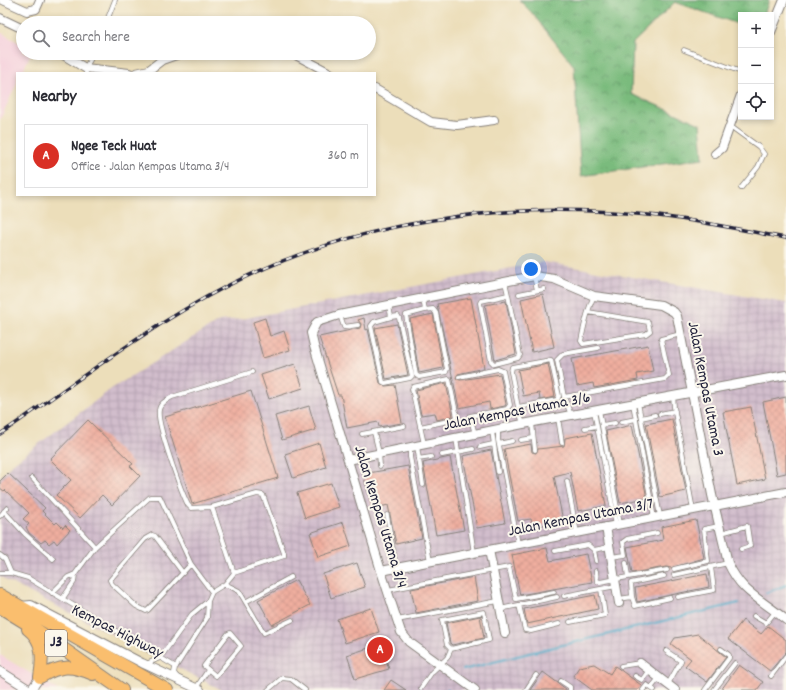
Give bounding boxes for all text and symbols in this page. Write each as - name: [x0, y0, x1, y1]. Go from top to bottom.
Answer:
- map controls: [738, 12, 774, 120]
- button: +: [738, 12, 774, 48]
- search box: [16, 16, 376, 60]
- icon: search: [30, 27, 52, 49]
- text: Search here: [62, 27, 130, 49]
- button: −: [738, 48, 774, 84]
- button: locate: [738, 84, 774, 120]
- text: Nearby: [32, 86, 76, 110]
- text: Ngee Teck Huat: [71, 136, 157, 158]
- text: A: [42, 147, 50, 166]
- text: 360 m: [328, 147, 359, 166]
- text: Office · Jalan Kempas Utama 3/4: [71, 158, 229, 177]
- your location: [521, 259, 541, 279]
- street label: Jalan Kempas Utama 3: [681, 320, 729, 458]
- street label: Jalan Kempas Utama 3/6: [442, 386, 593, 438]
- street label: Jalan Kempas Utama 3/4: [347, 443, 413, 591]
- street label: Jalan Kempas Utama 3/7: [506, 493, 656, 543]
- street label: Kempas Highway: [67, 599, 167, 665]
- road number: J3: [45, 630, 67, 656]
- pin: A: [367, 635, 393, 665]

